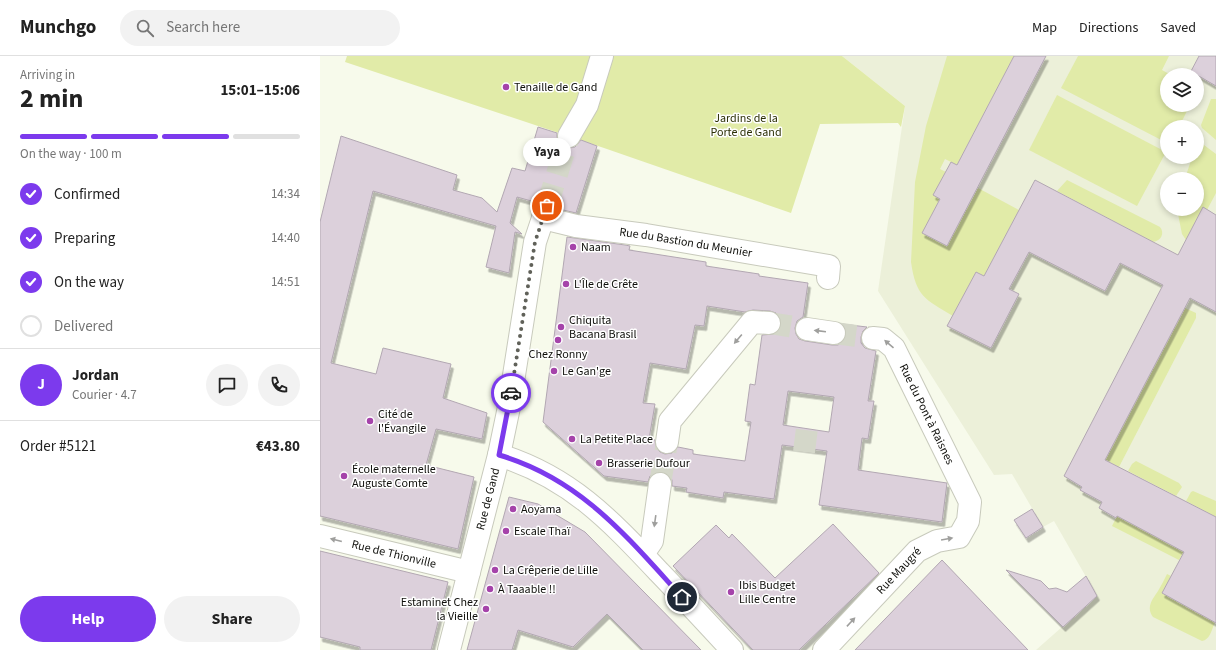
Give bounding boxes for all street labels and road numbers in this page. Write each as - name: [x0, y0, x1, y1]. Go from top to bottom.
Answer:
- street label: Rue du Bastion du Meunier: [618, 224, 754, 262]
- street label: Rue du Pont à Raisnes: [895, 361, 958, 467]
- street label: Rue de Gand: [472, 466, 504, 532]
- street label: Rue de Thionville: [350, 536, 438, 573]
- street label: Rue Maugré: [873, 544, 925, 598]

